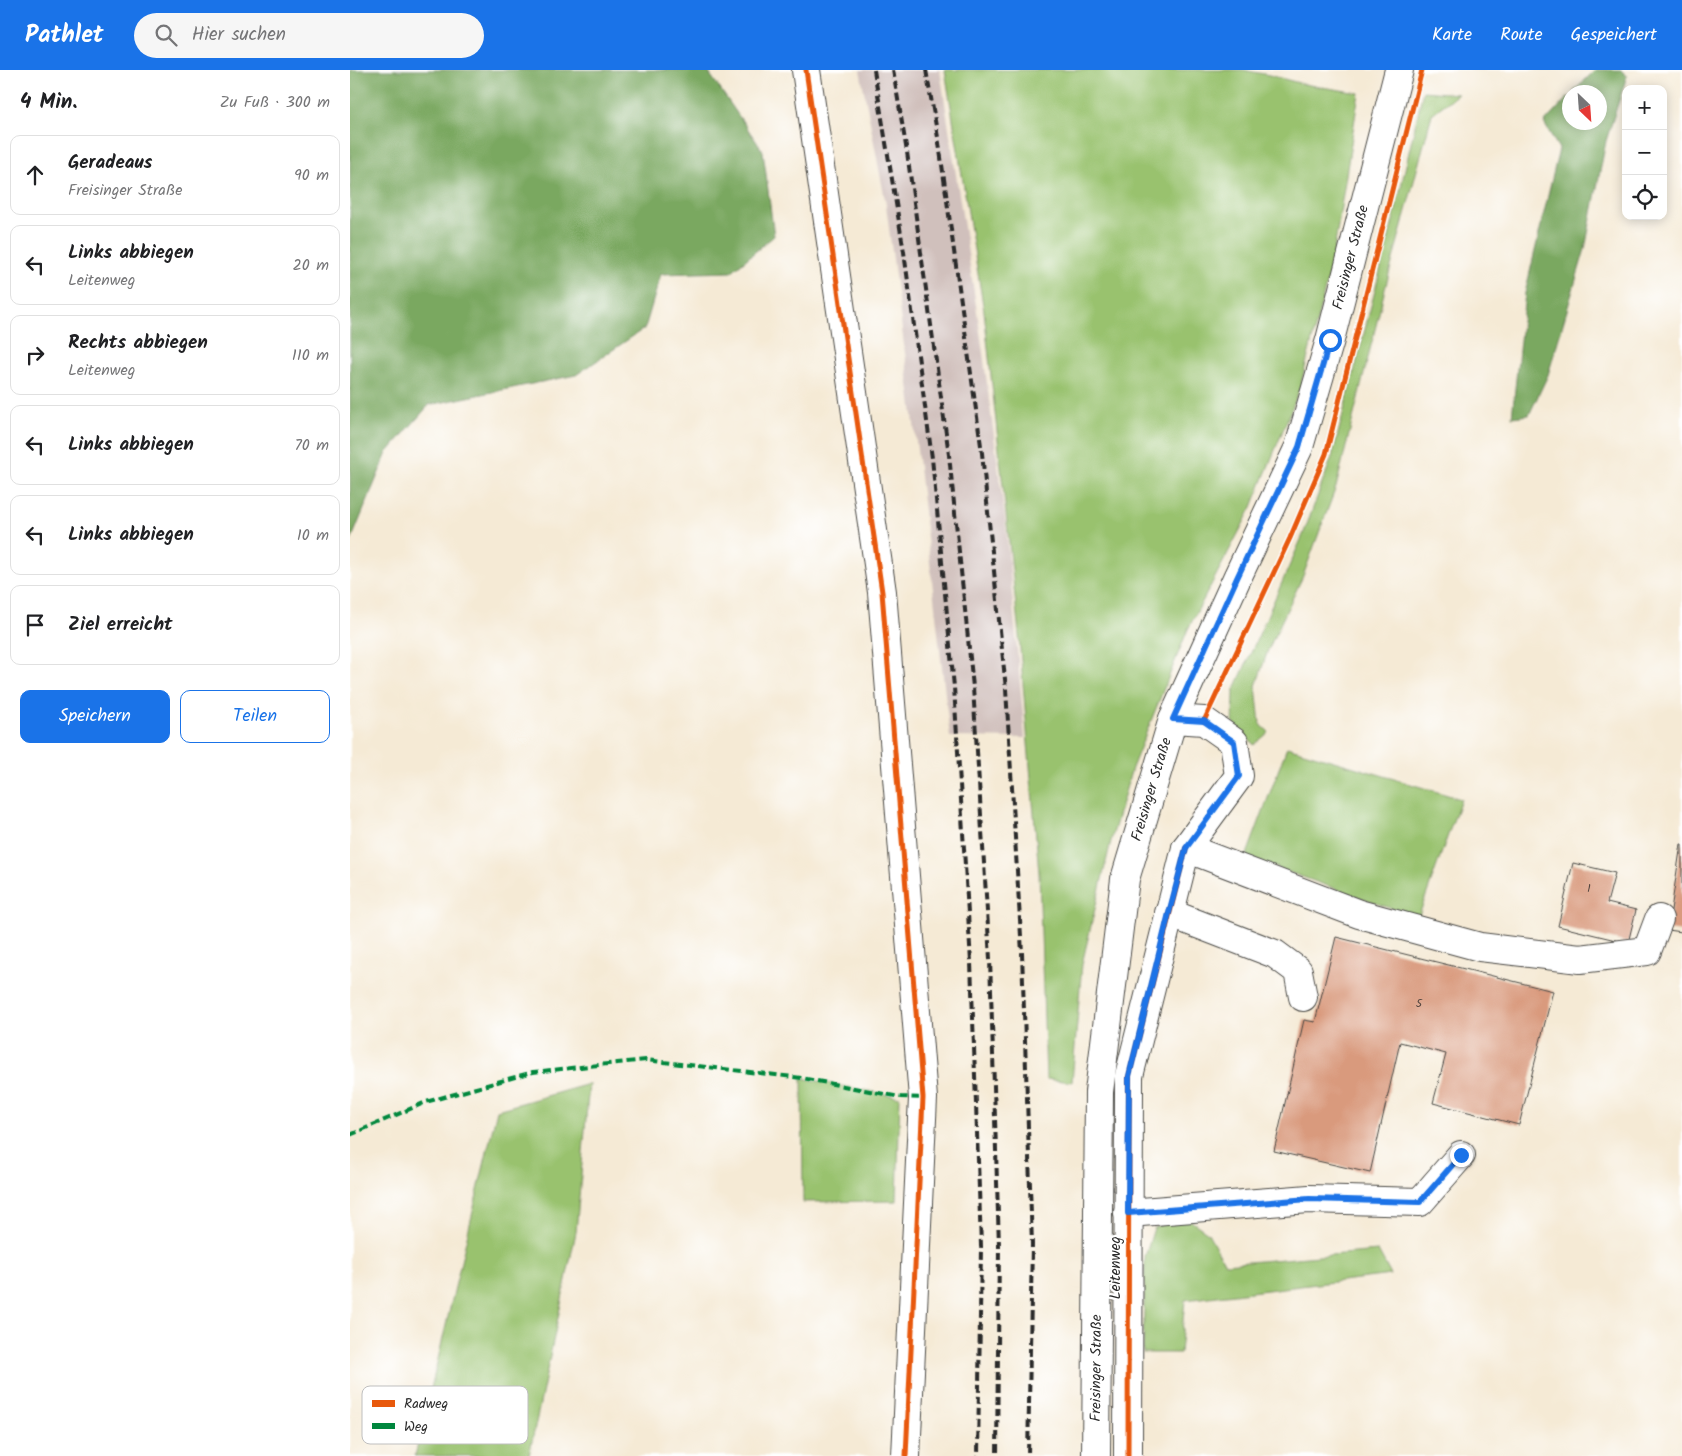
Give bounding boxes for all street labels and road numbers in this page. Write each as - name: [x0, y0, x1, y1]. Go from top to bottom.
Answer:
- street label: Freisinger Straße: [1326, 202, 1376, 312]
- street label: Freisinger Straße: [1125, 734, 1179, 844]
- street label: Leitenweg: [1104, 1236, 1128, 1300]
- street label: Freisinger Straße: [1084, 1314, 1109, 1422]

